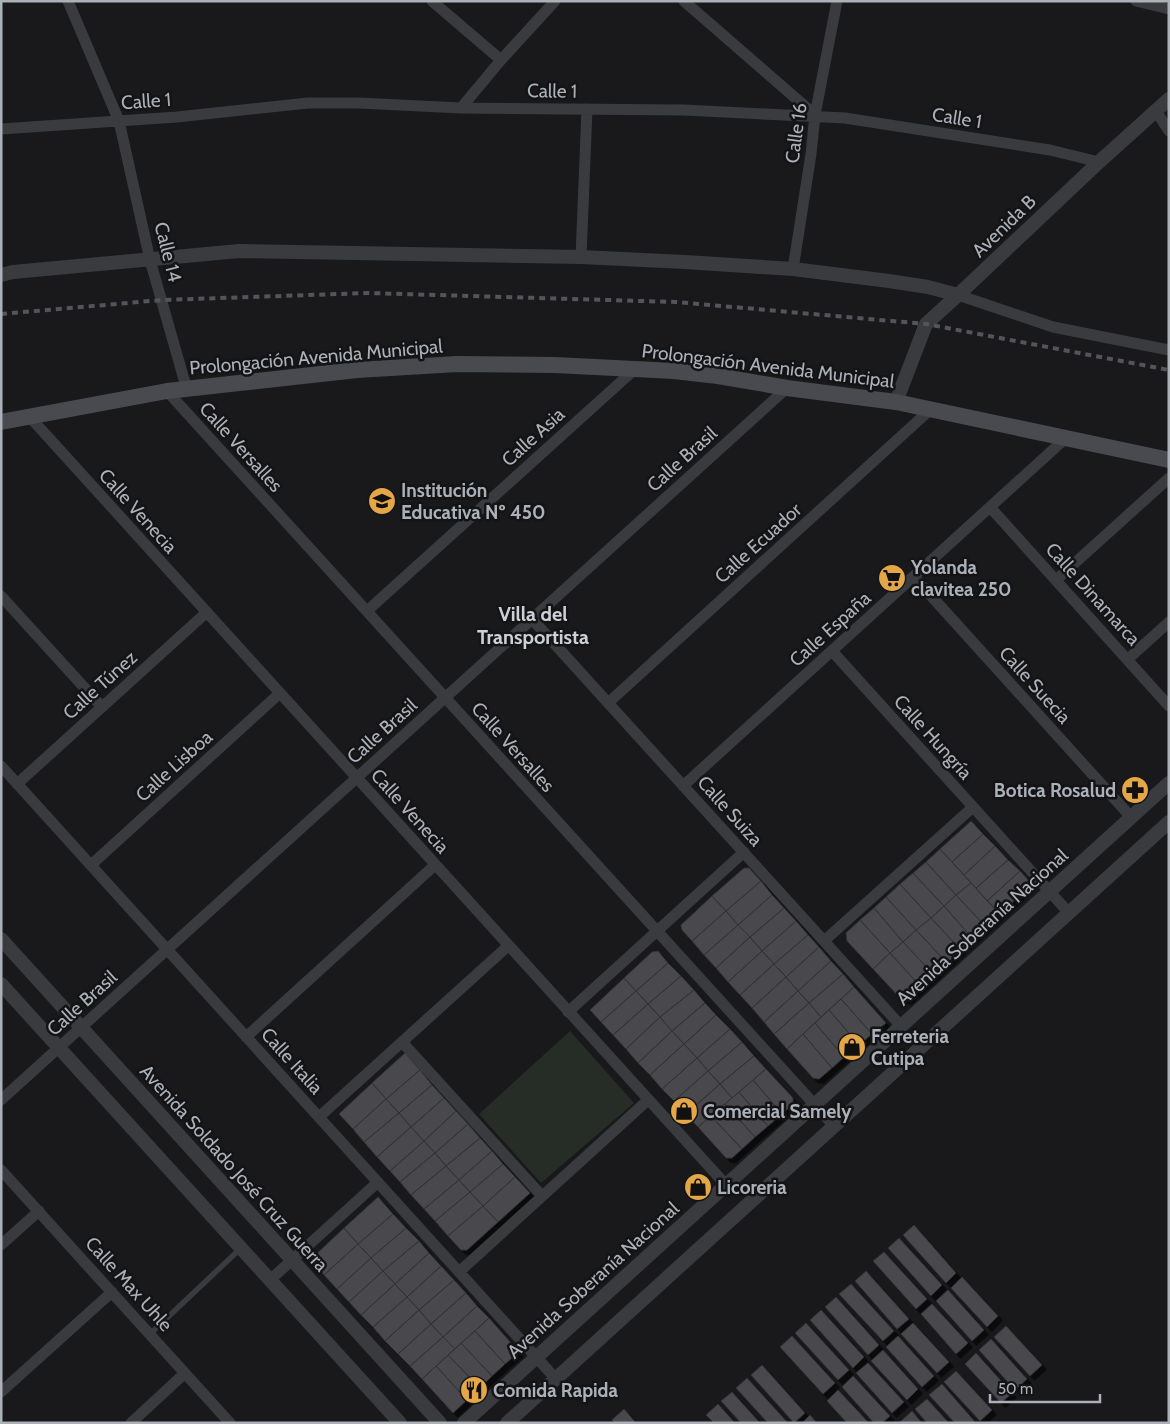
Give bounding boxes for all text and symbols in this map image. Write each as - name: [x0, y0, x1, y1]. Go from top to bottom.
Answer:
- street label: Calle 1: [527, 79, 577, 103]
- street label: Calle 1: [120, 88, 172, 114]
- street label: Calle 16: [780, 101, 812, 165]
- street label: Calle 1: [931, 103, 983, 133]
- street label: Avenida B: [967, 190, 1041, 262]
- street label: Calle 14: [149, 220, 187, 284]
- street label: Prolongación Avenida Municipal: [188, 334, 444, 380]
- street label: Prolongación Avenida Municipal: [640, 339, 896, 393]
- street label: Calle Versalles: [195, 397, 288, 497]
- street label: Calle Asia: [497, 403, 569, 471]
- street label: Calle Brasil: [642, 421, 722, 496]
- street label: Calle Venecia: [94, 464, 182, 558]
- place label: Institución Educativa Nº 450: [401, 479, 545, 524]
- school or university icon: Institución Educativa Nº 450: [367, 486, 397, 516]
- street label: Calle Ecuador: [710, 498, 806, 588]
- street label: Calle Dinamarca: [1041, 538, 1145, 650]
- place label: Yolanda clavitea 250: [910, 556, 1011, 601]
- supermarket icon: Yolanda clavitea 250: [877, 563, 907, 593]
- street label: Calle España: [785, 587, 875, 671]
- district label: Villa del Transportista: [477, 602, 589, 649]
- street label: Calle Suecia: [994, 642, 1076, 728]
- street label: Calle Túnez: [58, 646, 142, 724]
- street label: Calle Hungría: [889, 690, 977, 784]
- street label: Calle Brasil: [342, 693, 422, 768]
- street label: Calle Versalles: [467, 697, 560, 797]
- street label: Calle Lisboa: [131, 726, 217, 806]
- street label: Calle Venecia: [366, 764, 454, 858]
- street label: Calle Suiza: [692, 771, 768, 851]
- pharmacy icon: Botica Rosalud: [1120, 775, 1150, 805]
- place label: Botica Rosalud: [994, 779, 1116, 802]
- street label: Avenida Soberanía Nacional: [891, 843, 1073, 1010]
- street label: Calle Brasil: [42, 965, 122, 1040]
- street label: Calle Italia: [256, 1023, 328, 1099]
- place label: Ferreteria Cutipa: [871, 1025, 949, 1070]
- shop icon: Ferreteria Cutipa: [837, 1032, 867, 1062]
- street label: Avenida Soldado José Cruz Guerra: [135, 1060, 333, 1276]
- shop icon: Comercial Samely: [669, 1096, 699, 1126]
- place label: Comercial Samely: [703, 1100, 852, 1123]
- shop icon: Licoreria: [683, 1172, 713, 1202]
- place label: Licoreria: [717, 1176, 787, 1199]
- street label: Avenida Soberanía Nacional: [502, 1196, 684, 1363]
- street label: Calle Max Uhle: [81, 1232, 178, 1336]
- scale bar: [990, 1372, 1100, 1404]
- restaurant icon: Comida Rapida: [459, 1375, 489, 1405]
- place label: Comida Rapida: [493, 1379, 618, 1402]
- text: 50 m: [998, 1380, 1033, 1398]

